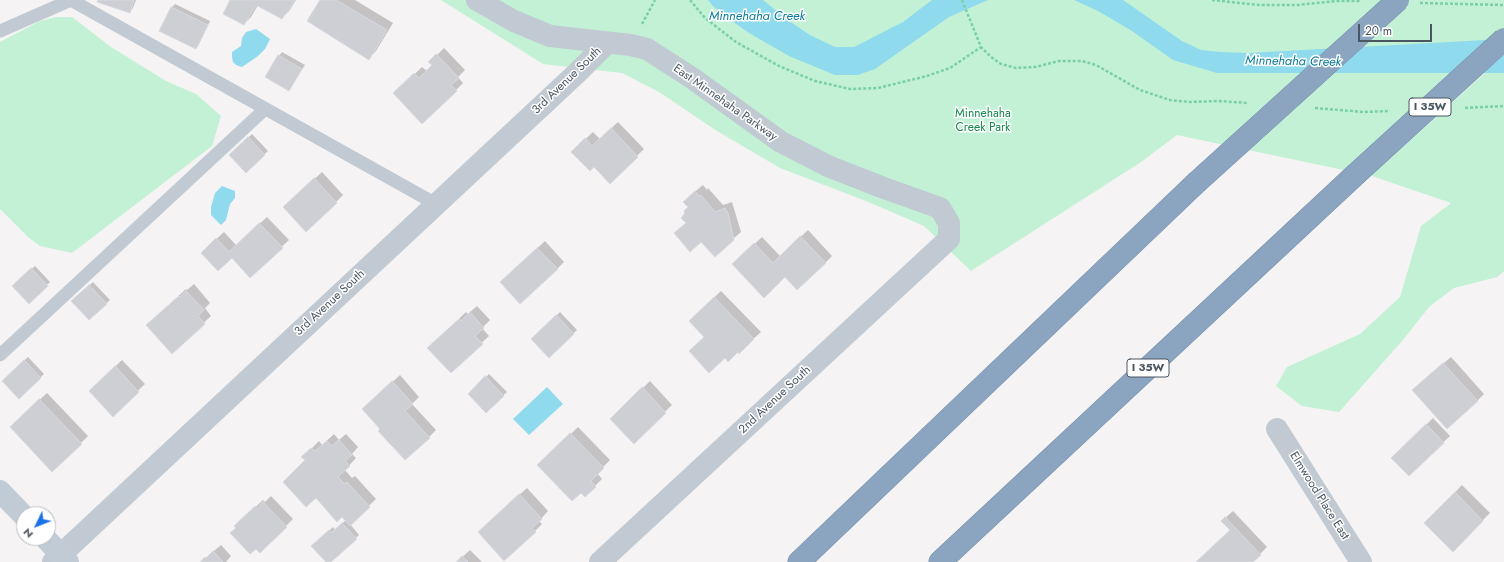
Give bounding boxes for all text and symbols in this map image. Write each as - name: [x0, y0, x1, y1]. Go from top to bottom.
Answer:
- water label: Minnehaha Creek: [709, 9, 805, 25]
- scale bar: [1360, 16, 1434, 42]
- text: 20 m: [1365, 22, 1392, 40]
- street label: 3rd Avenue South: [529, 44, 605, 118]
- water label: Minnehaha Creek: [1245, 53, 1341, 71]
- street label: East Minnehaha Parkway: [670, 62, 780, 144]
- road number: I 35W: [1409, 98, 1451, 116]
- park label: Minnehaha Creek Park: [955, 107, 1011, 135]
- street label: 3rd Avenue South: [292, 267, 368, 339]
- road number: I 35W: [1127, 359, 1169, 377]
- street label: 2nd Avenue South: [736, 363, 814, 437]
- street label: Elmwood Place East: [1286, 449, 1352, 543]
- north arrow: [16, 506, 56, 546]
- text: N: [19, 525, 37, 542]

